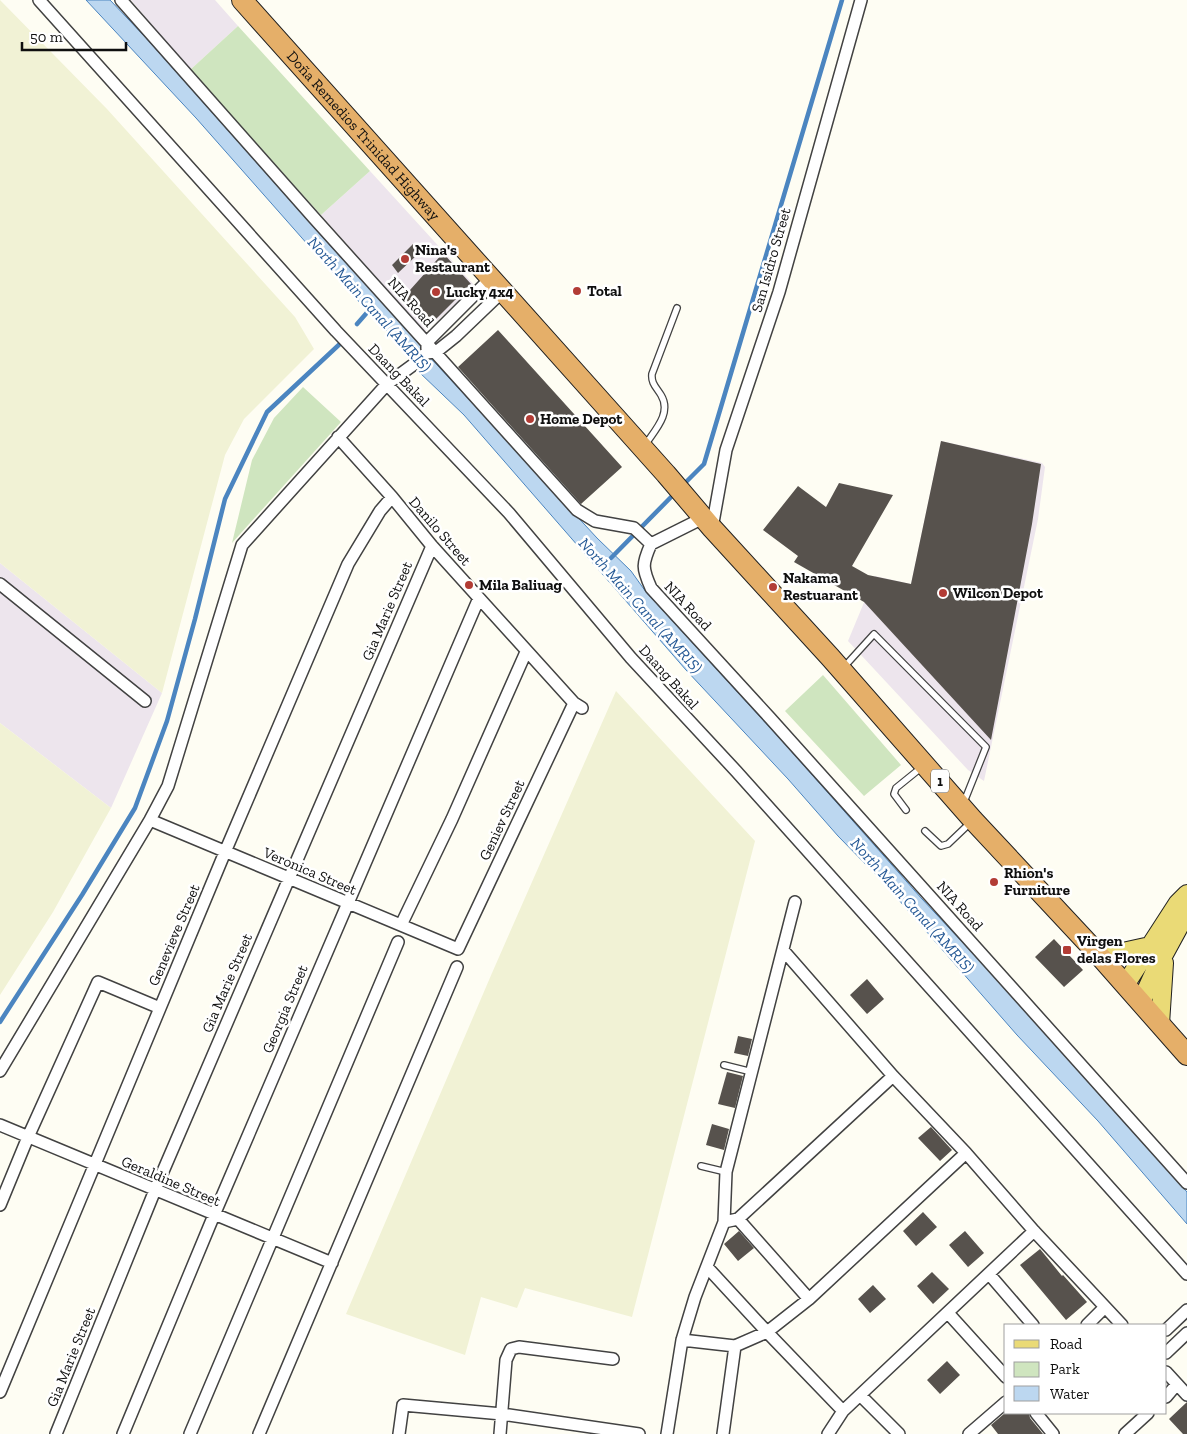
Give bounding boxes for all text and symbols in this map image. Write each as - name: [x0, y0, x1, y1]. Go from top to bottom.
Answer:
- scale bar: [22, 20, 126, 52]
- text: 50 m: [30, 28, 63, 46]
- street label: Doña Remedios Trinidad Highway: [283, 47, 444, 224]
- street label: San Isidro Street: [747, 205, 795, 314]
- water label: North Main Canal (AMRIS): [304, 233, 435, 376]
- place label: Nina's Restaurant: [415, 241, 491, 276]
- marker: Nina's Restaurant: [399, 253, 411, 265]
- street label: NIA Road: [384, 273, 439, 331]
- place label: Total: [587, 282, 622, 300]
- place label: Lucky 4x4: [446, 283, 514, 301]
- marker: Total: [571, 285, 583, 297]
- marker: Lucky 4x4: [430, 286, 442, 298]
- street label: Daang Bakal: [365, 340, 433, 410]
- place label: Home Depot: [540, 410, 623, 428]
- marker: Home Depot: [524, 413, 536, 425]
- street label: Danilo Street: [405, 493, 475, 569]
- water label: North Main Canal (AMRIS): [575, 534, 706, 677]
- street label: Gia Marie Street: [358, 558, 416, 663]
- place label: Nakama Restuarant: [783, 569, 859, 604]
- place label: Mila Baliuag: [479, 576, 563, 594]
- street label: NIA Road: [661, 578, 716, 635]
- marker: Mila Baliuag: [463, 579, 475, 591]
- marker: Nakama Restuarant: [767, 581, 779, 593]
- place label: Wilcon Depot: [953, 584, 1044, 602]
- marker: Wilcon Depot: [937, 587, 949, 599]
- street label: Daang Bakal: [635, 641, 703, 713]
- road number: 1: [931, 769, 949, 792]
- street label: Geniev Street: [475, 776, 529, 863]
- water label: North Main Canal (AMRIS): [847, 834, 978, 977]
- street label: Veronica Street: [260, 843, 360, 899]
- place label: Rhion's Furniture: [1004, 864, 1070, 899]
- marker: Rhion's Furniture: [988, 876, 1000, 888]
- street label: NIA Road: [933, 877, 988, 935]
- street label: Genevieve Street: [144, 881, 204, 989]
- street label: Gia Marie Street: [198, 930, 256, 1035]
- place label: Virgen delas Flores: [1077, 932, 1156, 967]
- marker: Virgen delas Flores: [1061, 944, 1073, 956]
- street label: Georgia Street: [258, 962, 312, 1056]
- street label: Geraldine Street: [119, 1152, 224, 1210]
- street label: Gia Marie Street: [43, 1304, 99, 1410]
- legend: [1004, 1324, 1167, 1414]
- text: Road: [1050, 1335, 1083, 1353]
- text: Park: [1050, 1360, 1080, 1378]
- text: Water: [1050, 1385, 1090, 1403]

